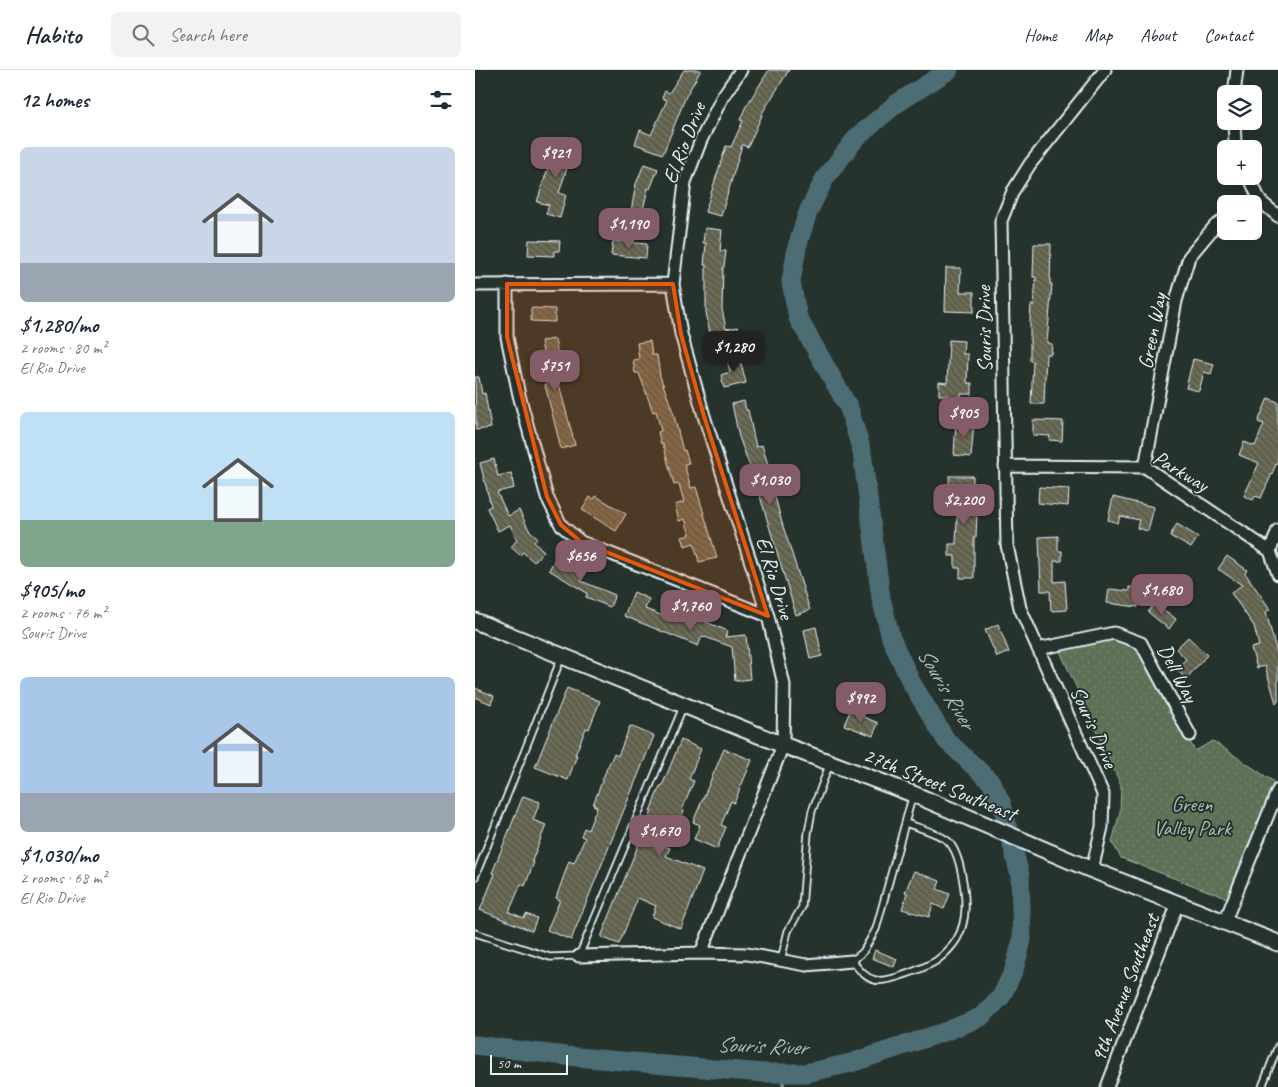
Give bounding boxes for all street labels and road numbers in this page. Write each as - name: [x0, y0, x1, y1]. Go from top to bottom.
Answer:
- street label: El Rio Drive: [657, 97, 712, 187]
- street label: Souris Drive: [970, 284, 998, 372]
- street label: Green Way: [1132, 289, 1172, 371]
- street label: Parkway: [1149, 444, 1215, 498]
- street label: El Rio Drive: [750, 534, 800, 624]
- street label: Dell Way: [1152, 639, 1205, 708]
- street label: Souris Drive: [1065, 682, 1124, 773]
- street label: 27th Street Southeast: [860, 742, 1023, 828]
- street label: 9th Avenue Southeast: [1085, 909, 1166, 1066]

